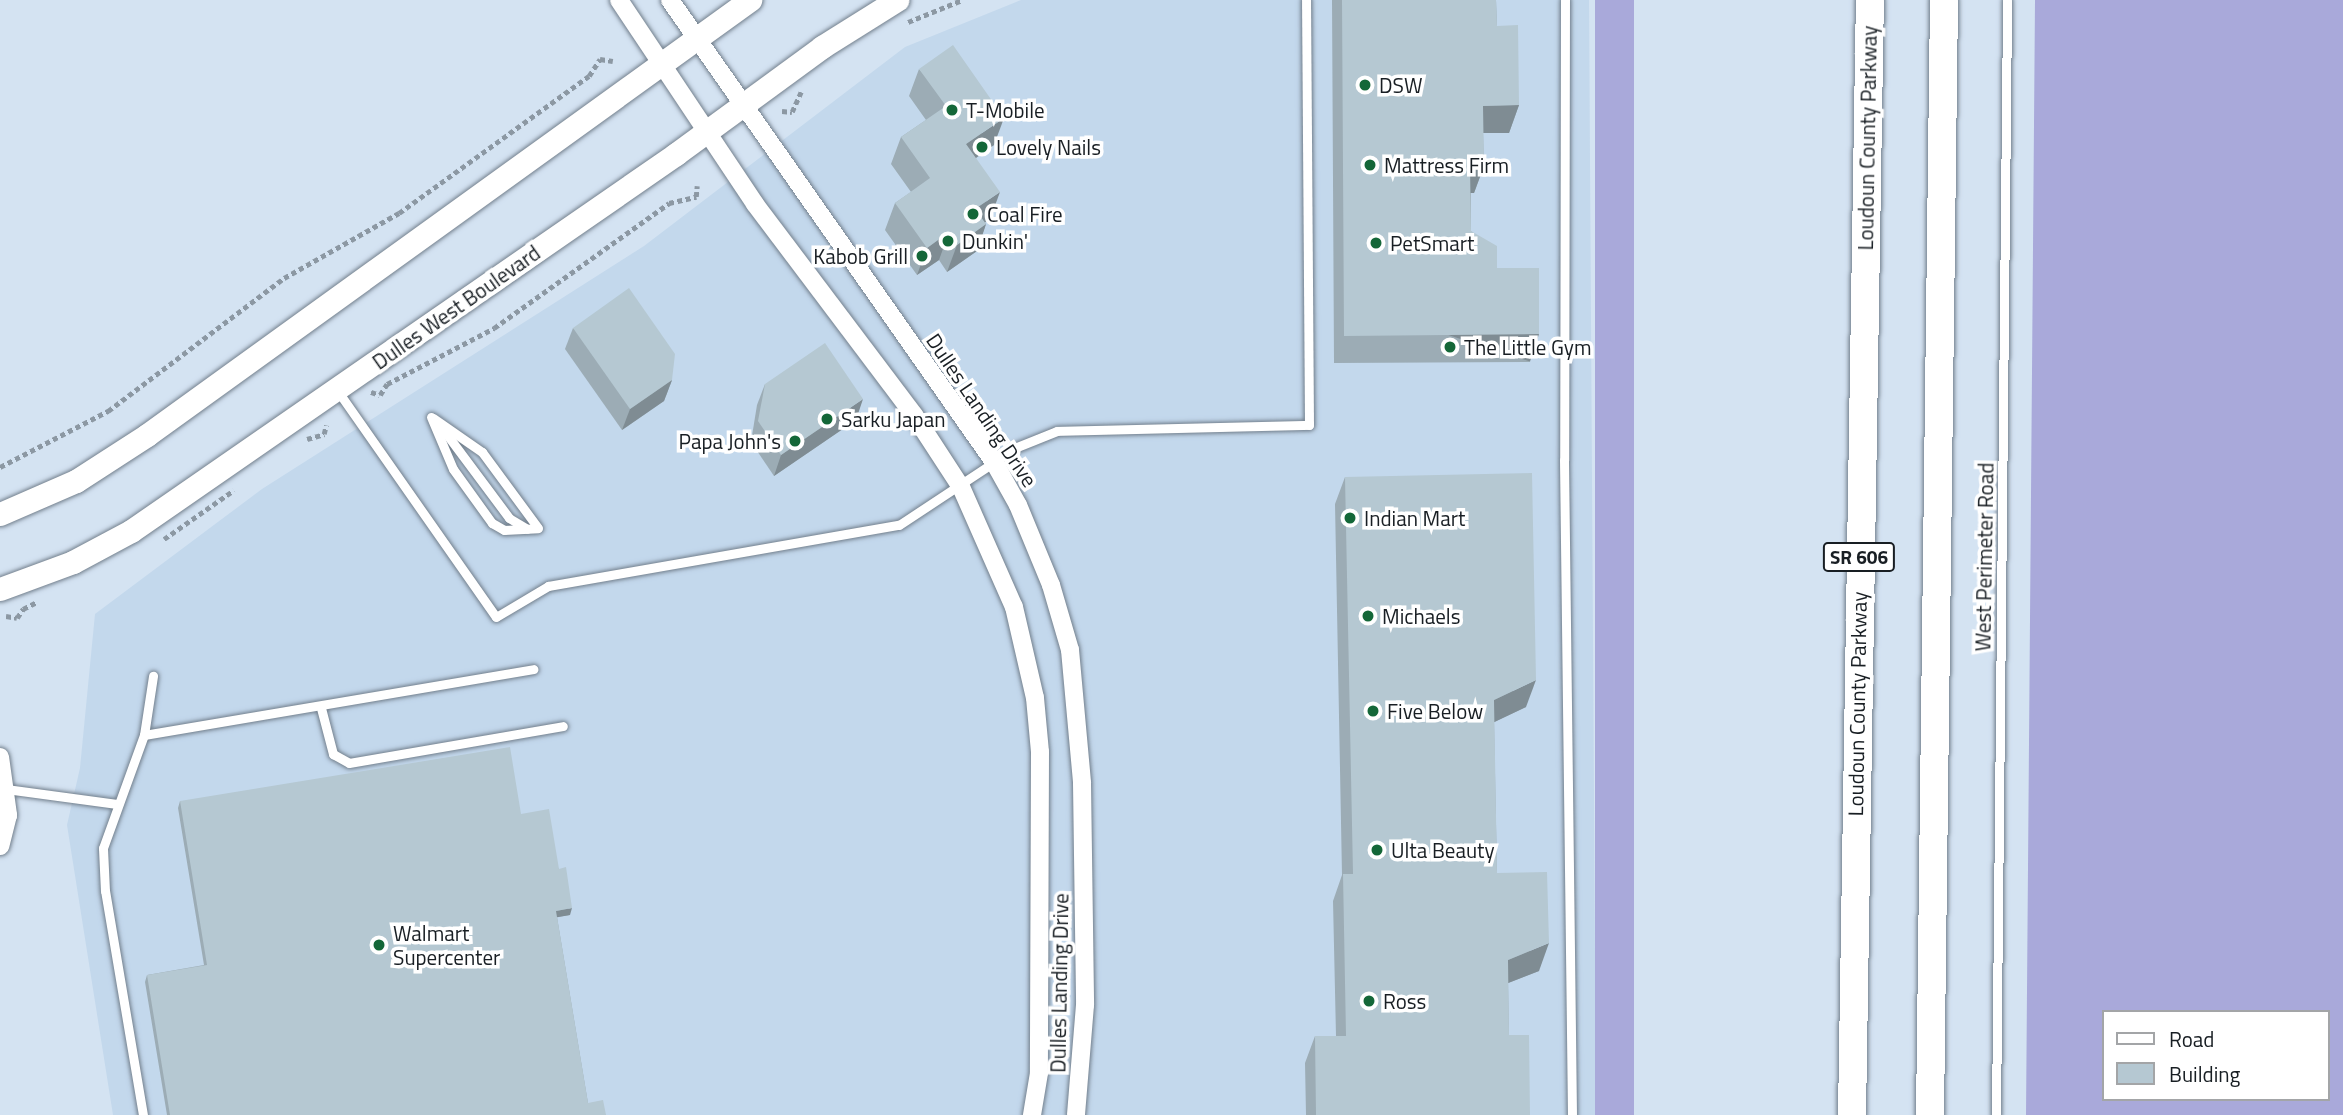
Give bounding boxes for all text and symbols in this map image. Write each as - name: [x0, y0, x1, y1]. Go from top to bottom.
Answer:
- street label: Loudoun County Parkway: [1852, 25, 1882, 251]
- place label: DSW: [1379, 72, 1423, 98]
- marker: DSW: [1357, 77, 1373, 93]
- place label: T-Mobile: [966, 97, 1045, 123]
- marker: T-Mobile: [944, 102, 960, 118]
- place label: Lovely Nails: [996, 134, 1101, 160]
- marker: Lovely Nails: [974, 139, 990, 155]
- place label: Mattress Firm: [1384, 152, 1509, 178]
- marker: Mattress Firm: [1362, 157, 1378, 173]
- place label: Coal Fire: [987, 201, 1063, 227]
- marker: Coal Fire: [965, 206, 981, 222]
- place label: Dunkin': [962, 228, 1028, 254]
- place label: PetSmart: [1390, 230, 1474, 256]
- marker: Dunkin': [940, 233, 956, 249]
- marker: PetSmart: [1368, 235, 1384, 251]
- street label: Dulles West Boulevard: [367, 240, 545, 374]
- place label: Kabob Grill: [813, 243, 908, 269]
- marker: Kabob Grill: [914, 248, 930, 264]
- street label: Dulles Landing Drive: [921, 329, 1043, 491]
- place label: The Little Gym: [1464, 334, 1592, 360]
- marker: The Little Gym: [1442, 339, 1458, 355]
- place label: Sarku Japan: [841, 406, 945, 432]
- marker: Sarku Japan: [819, 411, 835, 427]
- place label: Papa John's: [679, 428, 781, 454]
- marker: Papa John's: [787, 433, 803, 449]
- street label: West Perimeter Road: [1970, 462, 1998, 652]
- place label: Indian Mart: [1364, 505, 1465, 531]
- marker: Indian Mart: [1342, 510, 1358, 526]
- road number: SR 606: [1822, 542, 1896, 572]
- street label: Loudoun County Parkway: [1842, 591, 1872, 817]
- place label: Michaels: [1382, 603, 1460, 629]
- marker: Michaels: [1360, 608, 1376, 624]
- place label: Five Below: [1387, 698, 1483, 724]
- marker: Five Below: [1365, 703, 1381, 719]
- place label: Ulta Beauty: [1391, 837, 1495, 863]
- marker: Ulta Beauty: [1369, 842, 1385, 858]
- street label: Dulles Landing Drive: [1045, 893, 1073, 1073]
- place label: Walmart Supercenter: [393, 920, 500, 970]
- marker: Walmart Supercenter: [371, 937, 387, 953]
- place label: Ross: [1383, 988, 1426, 1014]
- marker: Ross: [1361, 993, 1377, 1009]
- legend: [2102, 1010, 2329, 1101]
- text: Road: [2169, 1023, 2214, 1055]
- text: Building: [2169, 1058, 2240, 1090]

